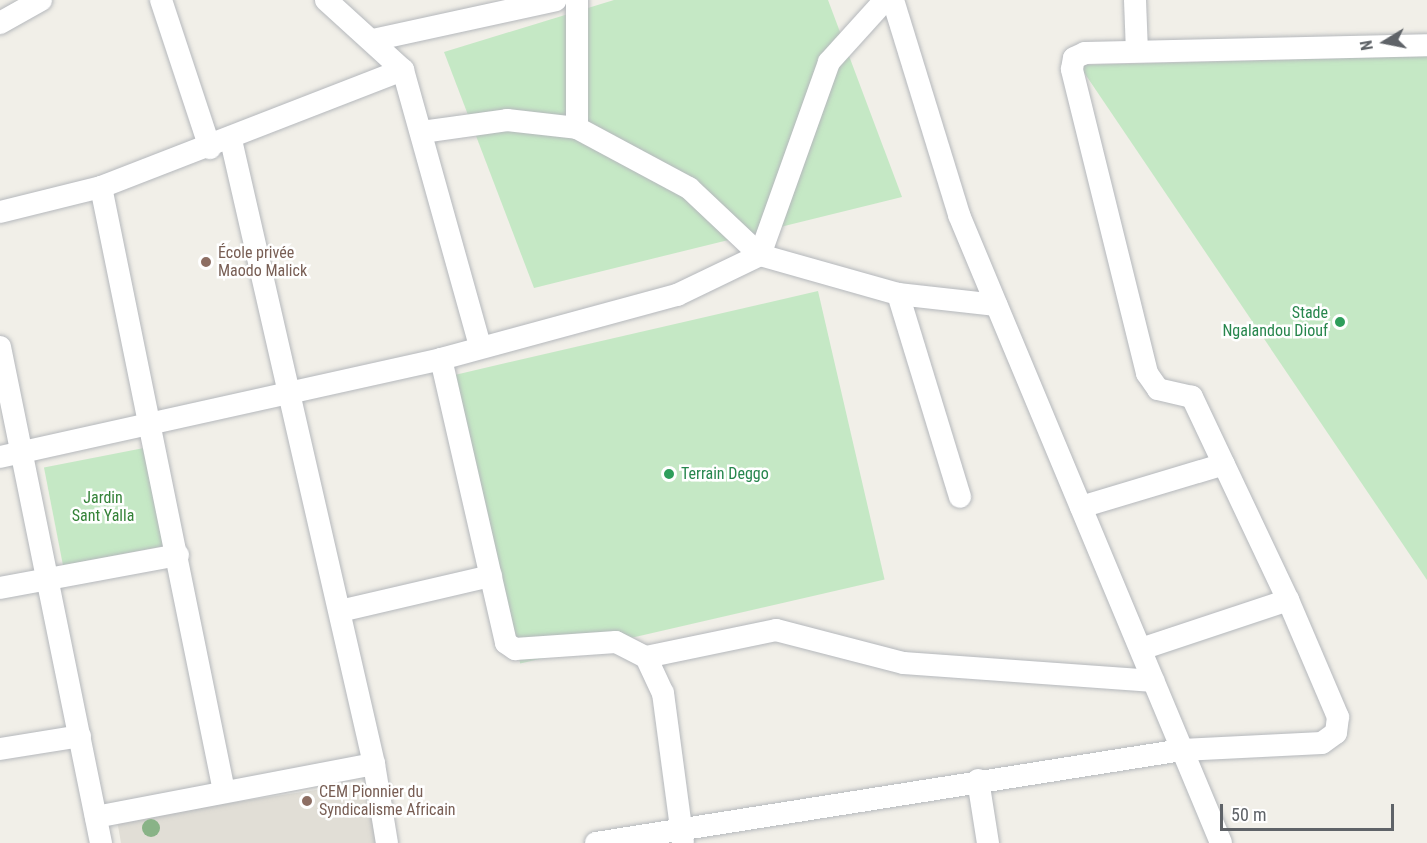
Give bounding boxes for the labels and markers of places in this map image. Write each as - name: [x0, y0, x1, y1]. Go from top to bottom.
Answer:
- place label: École privée Maodo Malick: [218, 243, 307, 281]
- marker: École privée Maodo Malick: [199, 255, 213, 269]
- place label: Stade Ngalandou Diouf: [1222, 303, 1328, 341]
- marker: Stade Ngalandou Diouf: [1333, 315, 1347, 329]
- place label: Terrain Deggo: [681, 464, 769, 484]
- marker: Terrain Deggo: [662, 467, 676, 481]
- place label: CEM Pionnier du Syndicalisme Africain: [319, 782, 456, 820]
- marker: CEM Pionnier du Syndicalisme Africain: [300, 794, 314, 808]

